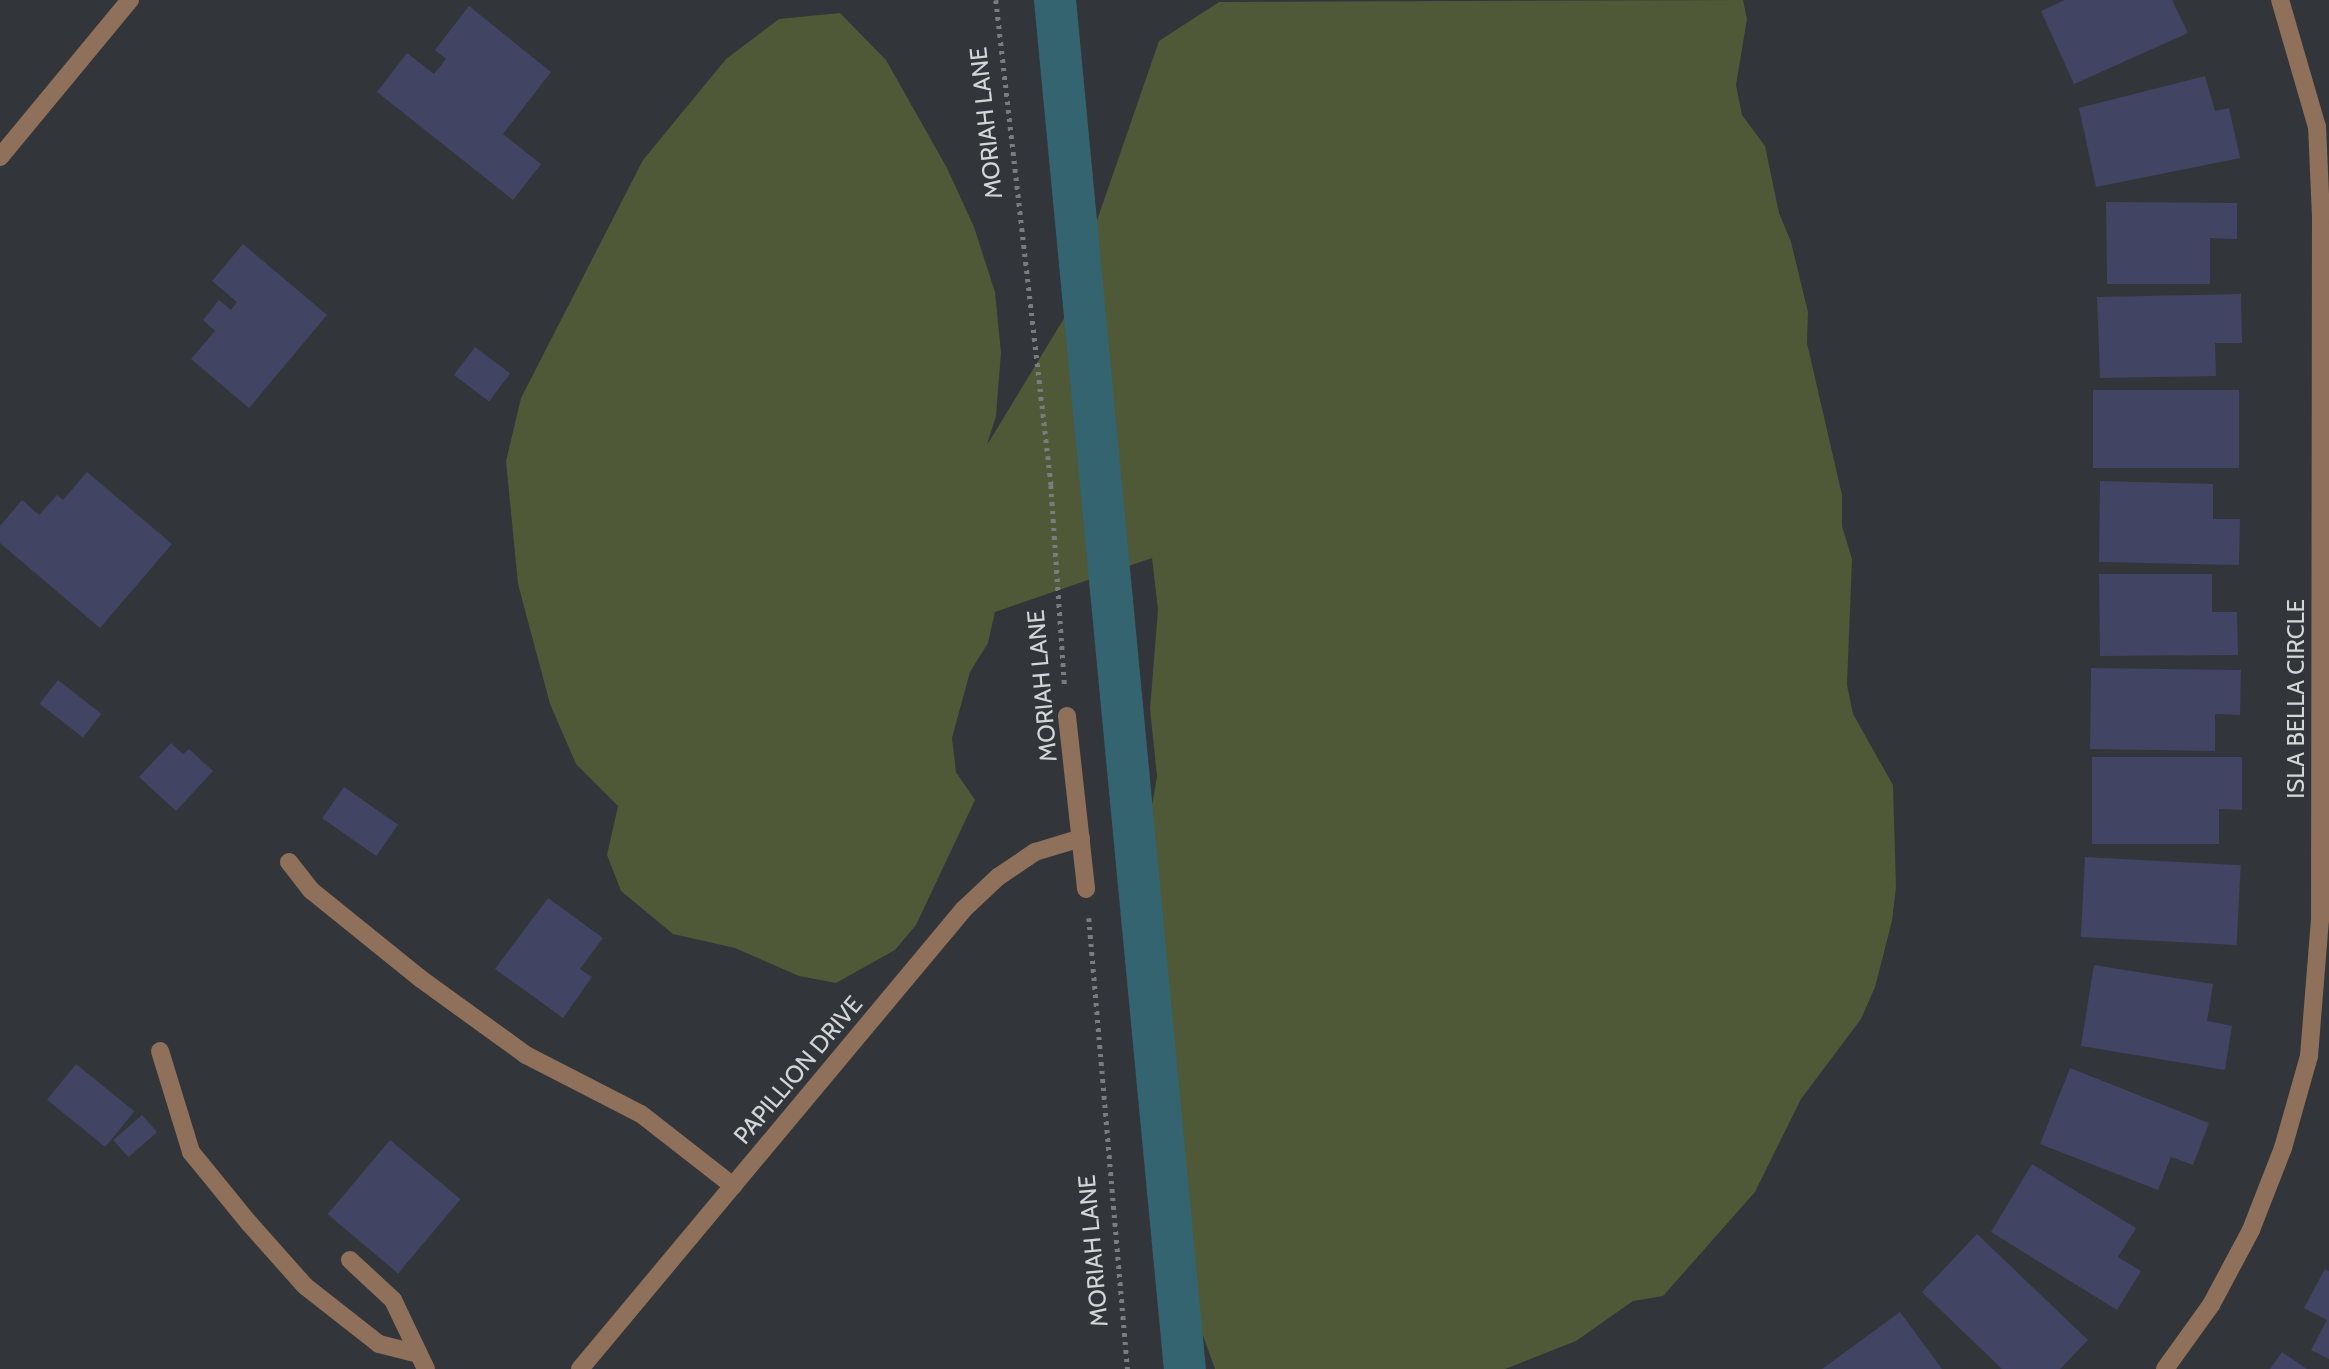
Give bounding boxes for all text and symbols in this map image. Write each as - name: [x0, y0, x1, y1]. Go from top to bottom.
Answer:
- street label: MORIAH LANE: [964, 46, 1008, 200]
- street label: ISLA BELLA CIRCLE: [2282, 599, 2310, 799]
- street label: MORIAH LANE: [1021, 609, 1063, 763]
- street label: PAPILLION DRIVE: [728, 990, 868, 1150]
- street label: MORIAH LANE: [1072, 1174, 1114, 1328]

